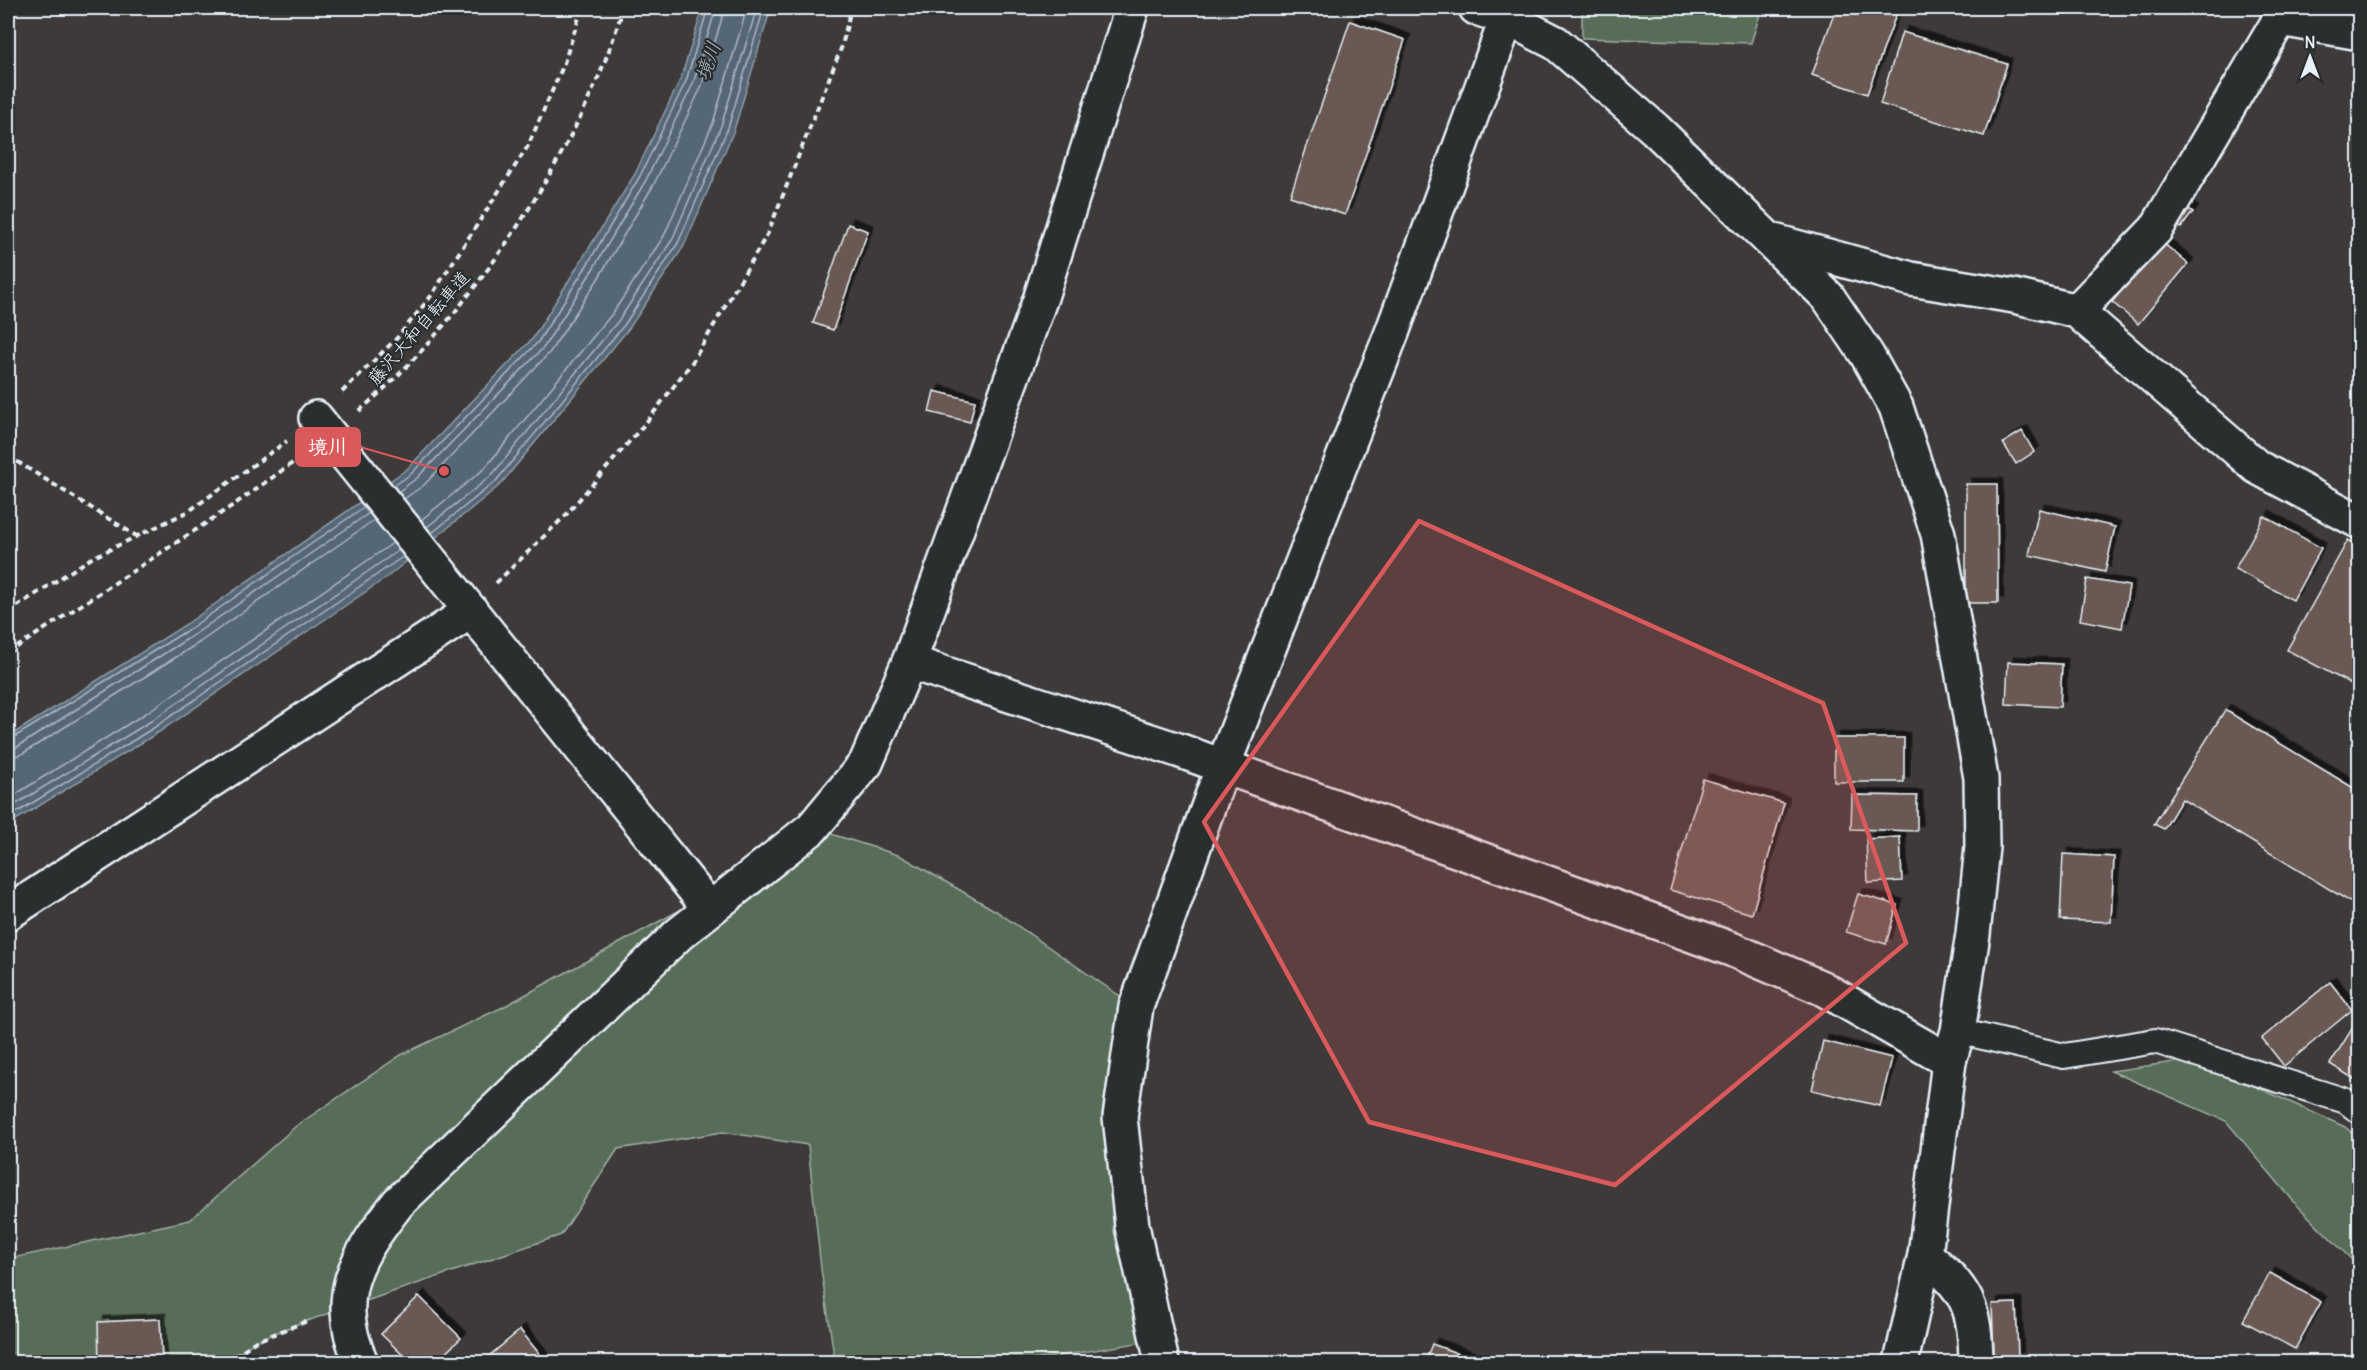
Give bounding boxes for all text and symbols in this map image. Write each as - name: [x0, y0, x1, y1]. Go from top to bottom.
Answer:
- north arrow: [2280, 27, 2340, 87]
- text: N: [2304, 32, 2316, 52]
- water label: 境川: [689, 38, 726, 84]
- street label: 藤沢大和自転車道: [363, 266, 475, 390]
- callout: 境川: [296, 428, 360, 466]
- text: 境川: [308, 434, 348, 459]

